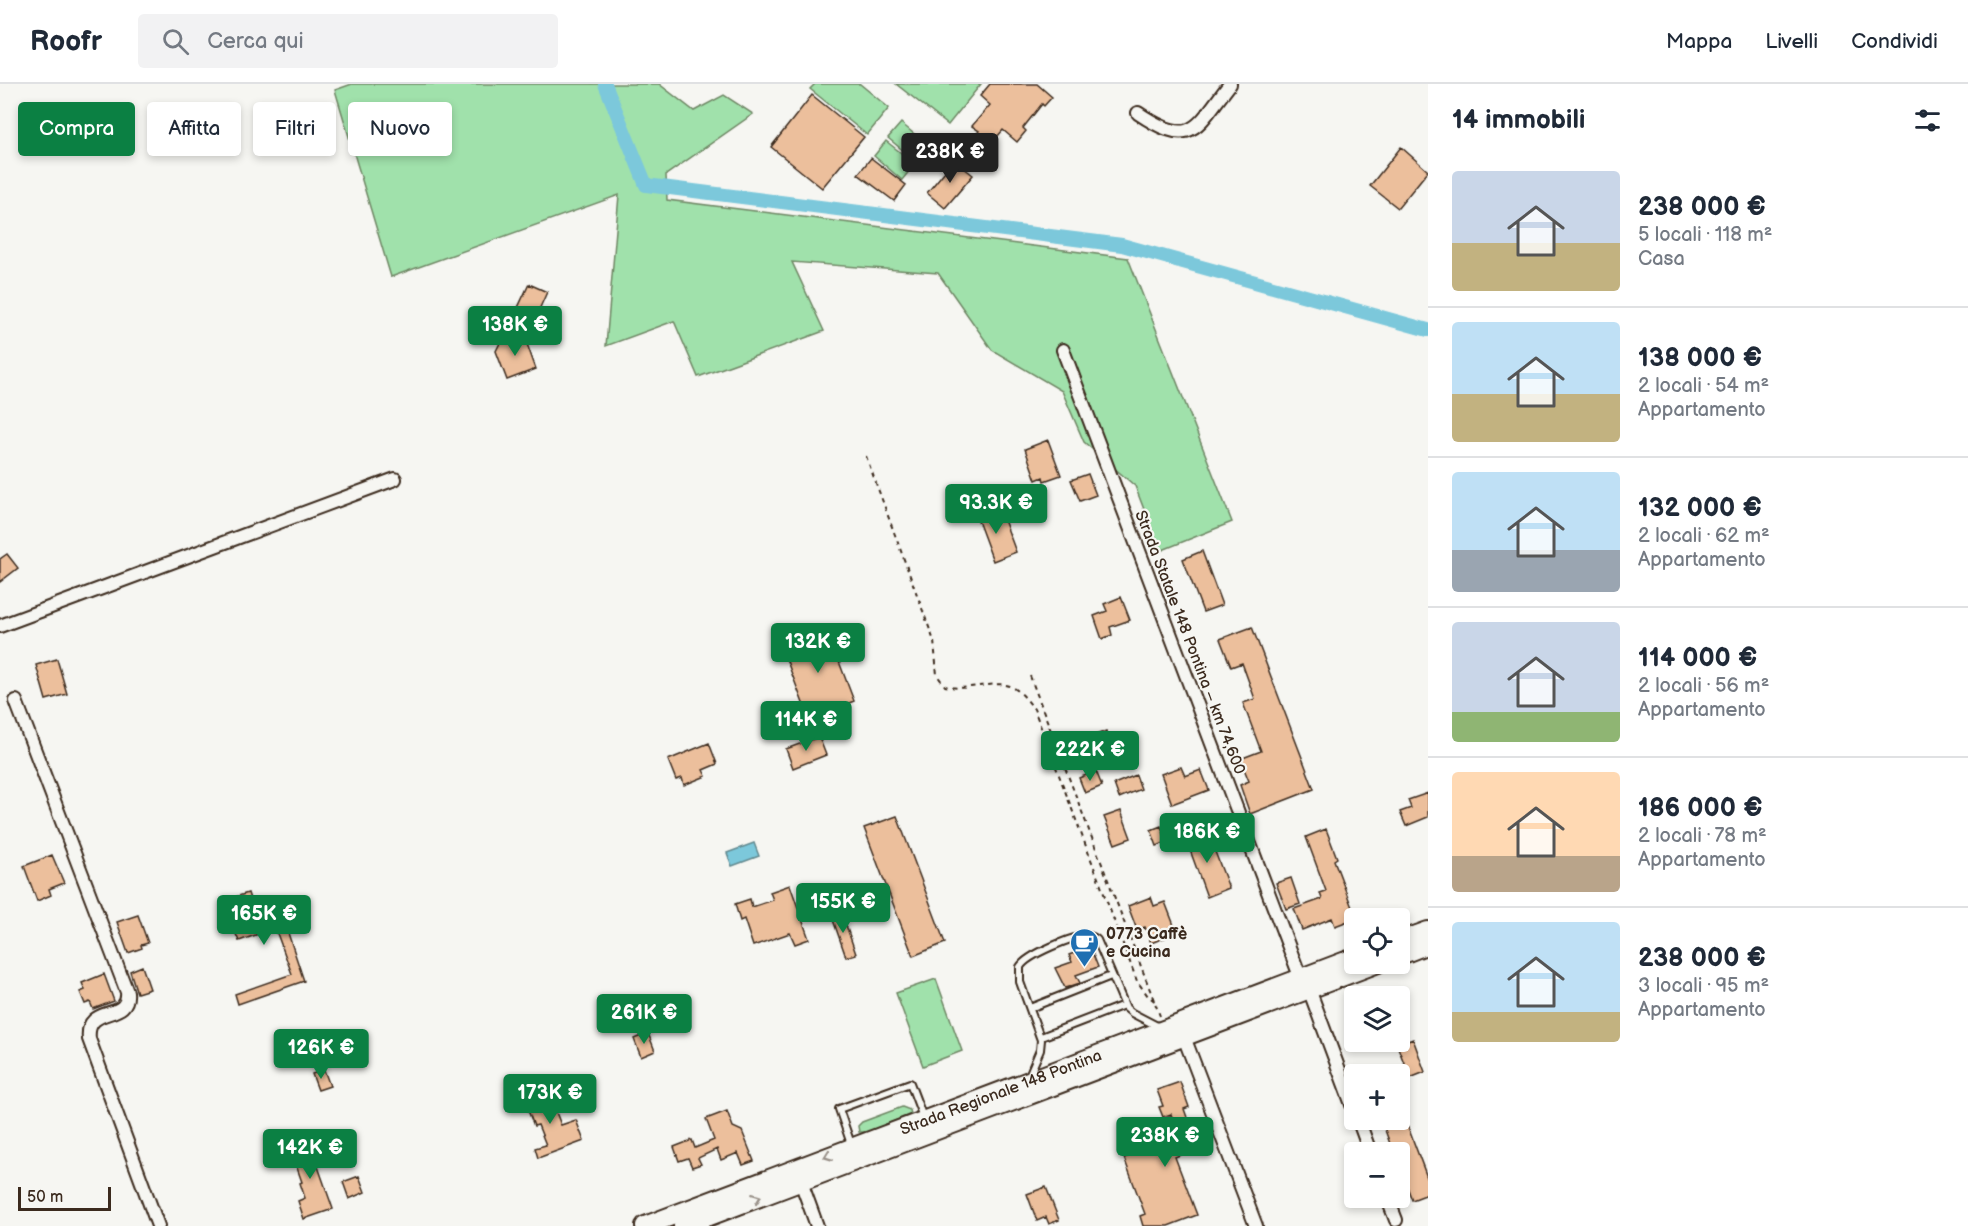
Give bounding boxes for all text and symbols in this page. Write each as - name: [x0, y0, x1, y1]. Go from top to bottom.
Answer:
- search box: [138, 14, 558, 68]
- text: Roofr: [30, 25, 102, 58]
- icon: search: [159, 25, 192, 58]
- text: Cerca qui: [207, 28, 304, 55]
- text: Mappa: [1666, 29, 1732, 54]
- text: Livelli: [1765, 29, 1818, 54]
- text: Condividi: [1851, 29, 1938, 54]
- chip: Compra: [18, 102, 135, 156]
- chip: Affitta: [147, 102, 241, 156]
- chip: Filtri: [253, 102, 336, 156]
- chip: Nuovo: [348, 102, 452, 156]
- icon: filters: [1911, 104, 1944, 137]
- text: 14 immobili: [1452, 105, 1585, 136]
- pin: 238K €: [901, 133, 999, 184]
- text: 238K €: [915, 140, 985, 164]
- text: 238 000 €: [1638, 192, 1766, 223]
- icon: home: [1500, 195, 1572, 267]
- text: 5 locali · 118 m²: [1638, 223, 1772, 247]
- text: Casa: [1638, 247, 1685, 271]
- pin: 138K €: [466, 306, 564, 357]
- text: 138K €: [482, 313, 548, 337]
- text: 138 000 €: [1638, 343, 1762, 374]
- icon: home: [1500, 346, 1572, 418]
- text: 2 locali · 54 m²: [1638, 374, 1769, 398]
- text: Appartamento: [1638, 398, 1766, 422]
- pin: 93.3K €: [941, 484, 1051, 535]
- text: 93.3K €: [959, 491, 1033, 515]
- text: 132 000 €: [1638, 493, 1762, 524]
- icon: home: [1500, 496, 1572, 568]
- street label: Strada Statale 148 Pontina – km 74,600: [1130, 508, 1249, 777]
- text: 2 locali · 62 m²: [1638, 524, 1770, 548]
- text: Appartamento: [1638, 548, 1766, 572]
- pin: 132K €: [769, 623, 867, 674]
- text: 132K €: [785, 630, 851, 654]
- text: 114 000 €: [1638, 643, 1757, 674]
- icon: home: [1500, 646, 1572, 718]
- text: 2 locali · 56 m²: [1638, 674, 1769, 698]
- text: Appartamento: [1638, 698, 1766, 722]
- pin: 114K €: [757, 701, 855, 752]
- text: 114K €: [775, 708, 837, 732]
- pin: 222K €: [1041, 731, 1139, 782]
- text: 222K €: [1055, 738, 1125, 762]
- text: 186 000 €: [1638, 793, 1763, 824]
- icon: home: [1500, 796, 1572, 868]
- pin: 186K €: [1158, 813, 1256, 864]
- text: 186K €: [1174, 820, 1240, 844]
- text: 2 locali · 78 m²: [1638, 824, 1767, 848]
- text: Appartamento: [1638, 848, 1766, 872]
- pin: 155K €: [794, 883, 892, 934]
- text: 155K €: [810, 890, 876, 914]
- pin: 165K €: [215, 895, 313, 946]
- text: 165K €: [231, 902, 297, 926]
- map controls: [1344, 908, 1410, 1208]
- button: locate: [1344, 908, 1410, 974]
- place label: 0773 Caffè e Cucina: [1106, 925, 1188, 962]
- cafe icon: 0773 Caffè e Cucina: [1069, 926, 1101, 968]
- text: 238 000 €: [1638, 943, 1766, 974]
- icon: home: [1500, 946, 1572, 1018]
- text: 3 locali · 95 m²: [1638, 974, 1769, 998]
- button: layers: [1344, 986, 1410, 1052]
- pin: 261K €: [595, 994, 693, 1045]
- text: Appartamento: [1638, 998, 1766, 1022]
- text: 261K €: [611, 1001, 677, 1025]
- pin: 126K €: [272, 1029, 370, 1080]
- text: 126K €: [288, 1036, 354, 1060]
- street label: Strada Regionale 148 Pontina: [898, 1046, 1104, 1140]
- button: +: [1344, 1064, 1410, 1130]
- pin: 173K €: [501, 1074, 599, 1125]
- text: 173K €: [517, 1081, 583, 1105]
- pin: 238K €: [1116, 1117, 1214, 1168]
- text: 238K €: [1130, 1124, 1200, 1148]
- pin: 142K €: [261, 1129, 359, 1180]
- text: 142K €: [277, 1136, 343, 1160]
- button: −: [1344, 1142, 1410, 1208]
- one-way arrow: [823, 1149, 834, 1162]
- scale bar: [18, 1184, 111, 1212]
- text: 50 m: [27, 1188, 63, 1207]
- one-way arrow: [751, 1193, 762, 1205]

